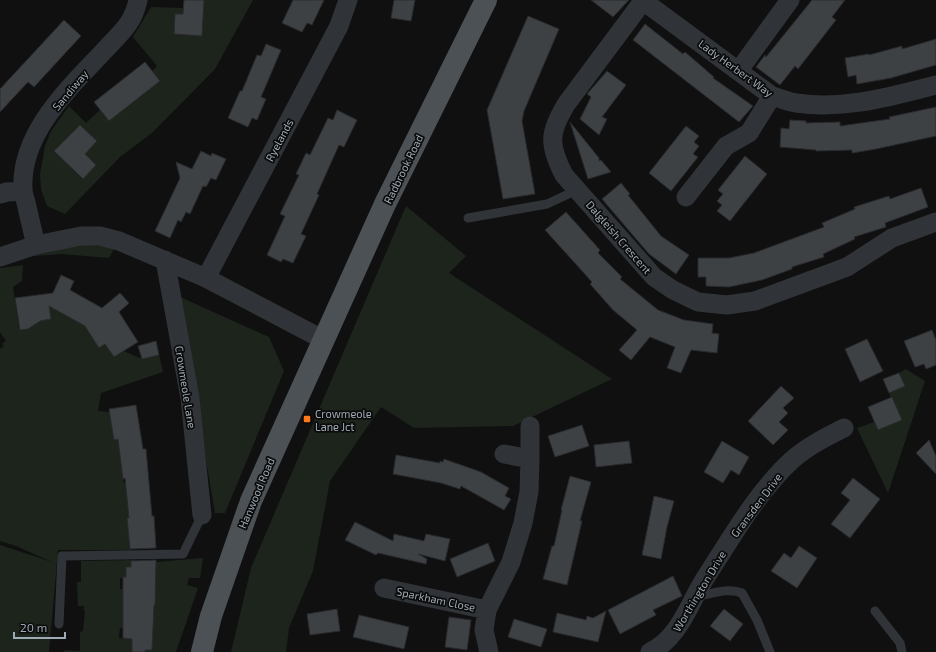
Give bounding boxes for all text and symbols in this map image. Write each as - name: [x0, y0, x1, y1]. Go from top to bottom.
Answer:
- street label: Lady Herbert Way: [696, 37, 776, 100]
- street label: Sandiway: [49, 67, 91, 113]
- street label: Ryelands: [262, 116, 296, 163]
- street label: Radbrook Road: [381, 132, 425, 206]
- street label: Dalgleish Crescent: [584, 198, 654, 276]
- street label: Crowmeole Lane: [173, 345, 199, 429]
- place label: Crowmeole Lane Jct: [315, 407, 372, 433]
- marker: Crowmeole Lane Jct: [302, 414, 312, 424]
- street label: Hanwood Road: [235, 456, 277, 530]
- street label: Gransden Drive: [728, 470, 784, 539]
- street label: Worthington Drive: [670, 548, 728, 634]
- street label: Sparkham Close: [395, 584, 477, 614]
- scale bar: [14, 614, 65, 640]
- text: 20 m: [20, 620, 47, 634]

